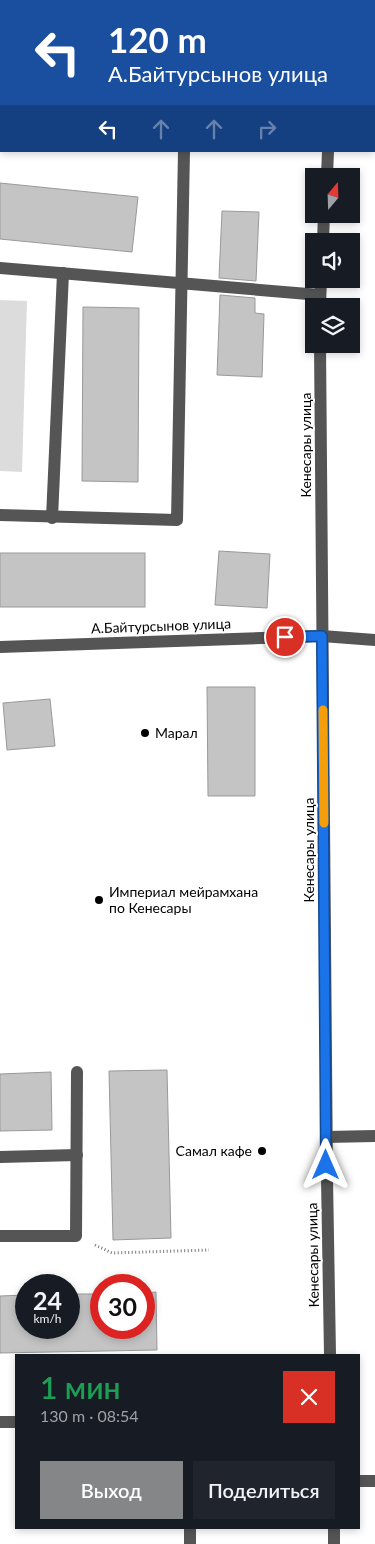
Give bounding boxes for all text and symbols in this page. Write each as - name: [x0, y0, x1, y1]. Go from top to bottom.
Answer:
- text: 120 m: [108, 18, 207, 60]
- icon: left: [25, 20, 90, 85]
- text: А.Байтурсынов улица: [108, 60, 328, 87]
- icon: left: [94, 115, 122, 143]
- icon: ahead: [147, 115, 175, 143]
- icon: ahead: [200, 115, 228, 143]
- icon: right: [253, 115, 281, 143]
- north arrow: [305, 168, 360, 222]
- map controls: [305, 168, 360, 353]
- button: sound: [305, 233, 360, 288]
- button: layers: [305, 298, 360, 353]
- street label: Кенесары улица: [297, 393, 314, 497]
- street label: А.Байтурсынов улица: [91, 615, 231, 636]
- pin: [264, 616, 306, 658]
- icon: arrive: [271, 623, 299, 651]
- place label: Марал: [155, 724, 198, 741]
- marker: Марал: [139, 727, 151, 739]
- street label: Кенесары улица: [300, 798, 317, 902]
- place label: Империал мейрамхана по Кенесары: [109, 883, 258, 916]
- marker: Империал мейрамхана по Кенесары: [93, 894, 105, 906]
- position arrow: [299, 1138, 351, 1190]
- place label: Самал кафе: [176, 1142, 252, 1159]
- marker: Самал кафе: [256, 1145, 268, 1157]
- street label: Кенесары улица: [303, 1202, 322, 1308]
- speed limit sign: 30: [90, 1274, 155, 1339]
- text: 24: [33, 1285, 62, 1315]
- text: km/h: [33, 1311, 62, 1326]
- text: 1 мин: [40, 1369, 121, 1405]
- button: close: [283, 1371, 335, 1423]
- text: 130 m · 08:54: [40, 1406, 139, 1425]
- button: Выход: [40, 1461, 183, 1519]
- button: Поделиться: [193, 1461, 335, 1519]

